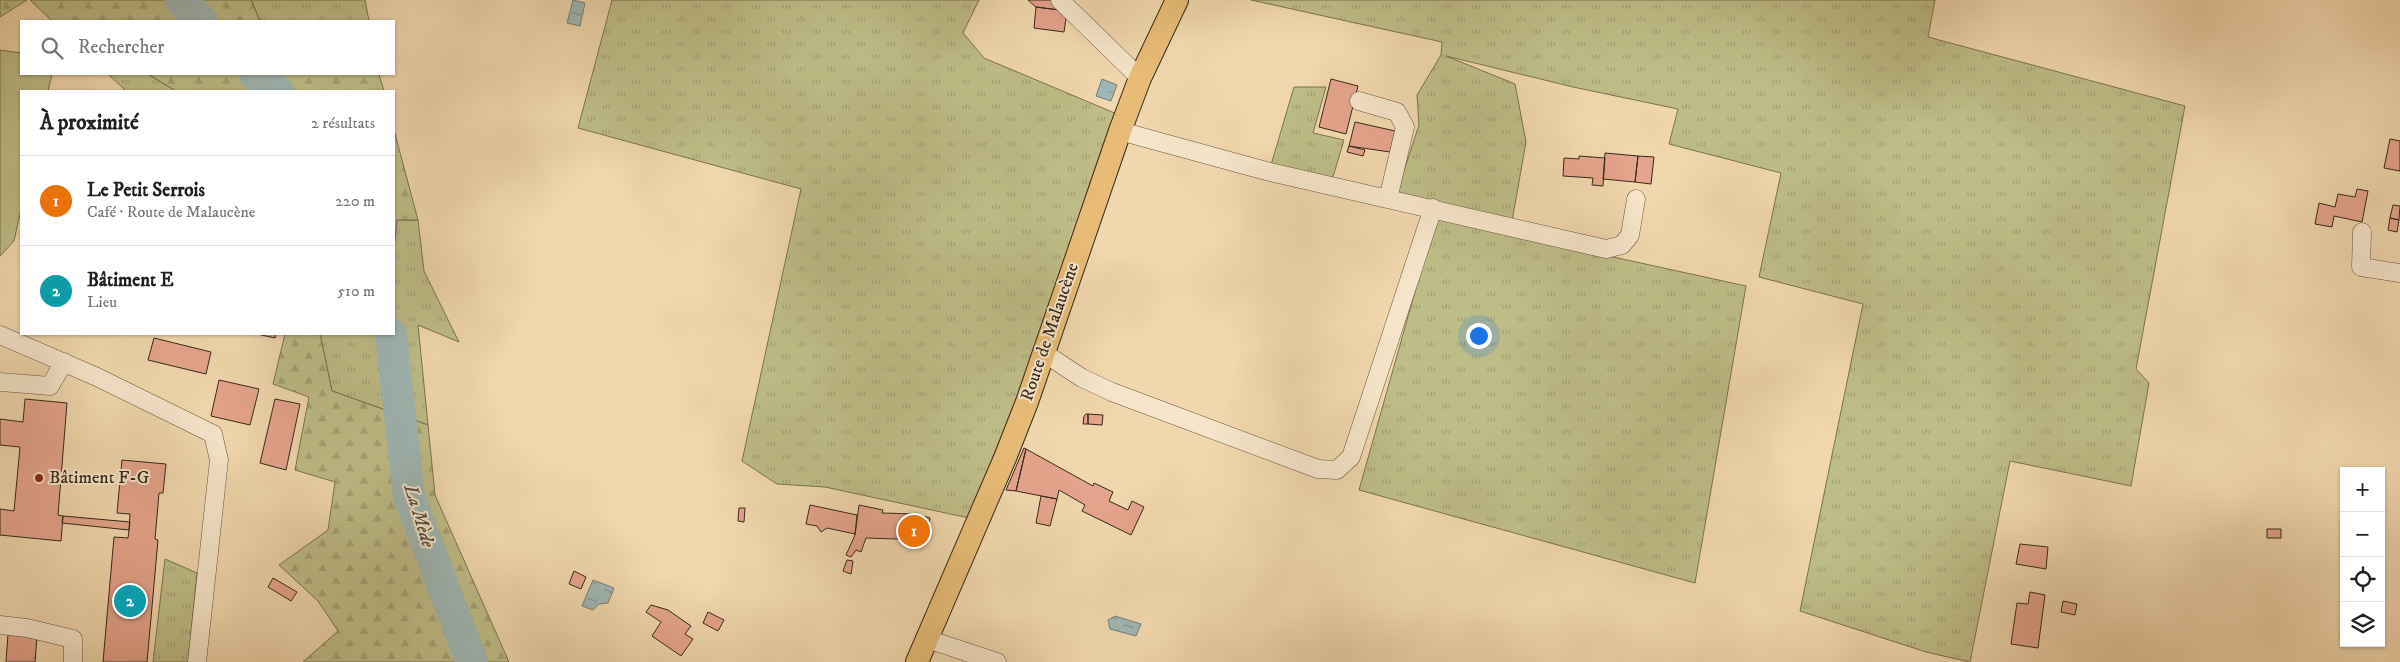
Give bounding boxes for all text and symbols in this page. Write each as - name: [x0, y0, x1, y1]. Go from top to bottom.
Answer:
- search box: [20, 20, 395, 75]
- icon: search: [38, 34, 66, 62]
- text: Rechercher: [78, 36, 164, 59]
- text: À proximité: [40, 110, 139, 136]
- text: 2 résultats: [311, 113, 375, 133]
- text: Le Petit Serrois: [87, 179, 205, 202]
- text: 1: [53, 191, 59, 211]
- text: 220 m: [335, 191, 375, 211]
- text: Café · Route de Malaucène: [87, 202, 255, 222]
- street label: Route de Malaucène: [1016, 260, 1084, 404]
- text: Bâtiment E: [87, 269, 174, 292]
- text: 2: [52, 281, 60, 301]
- text: 510 m: [337, 281, 375, 301]
- text: Lieu: [87, 292, 117, 312]
- your location: [1466, 323, 1492, 349]
- place label: Bâtiment F-G: [49, 467, 150, 489]
- map controls: [2340, 467, 2385, 647]
- button: +: [2340, 467, 2385, 512]
- marker: Bâtiment F-G: [33, 472, 45, 484]
- water label: La Mède: [398, 481, 440, 551]
- pin: 1: [898, 512, 930, 550]
- button: −: [2340, 512, 2385, 557]
- button: locate: [2340, 557, 2385, 602]
- pin: 2: [114, 582, 146, 620]
- button: layers: [2340, 602, 2385, 647]

